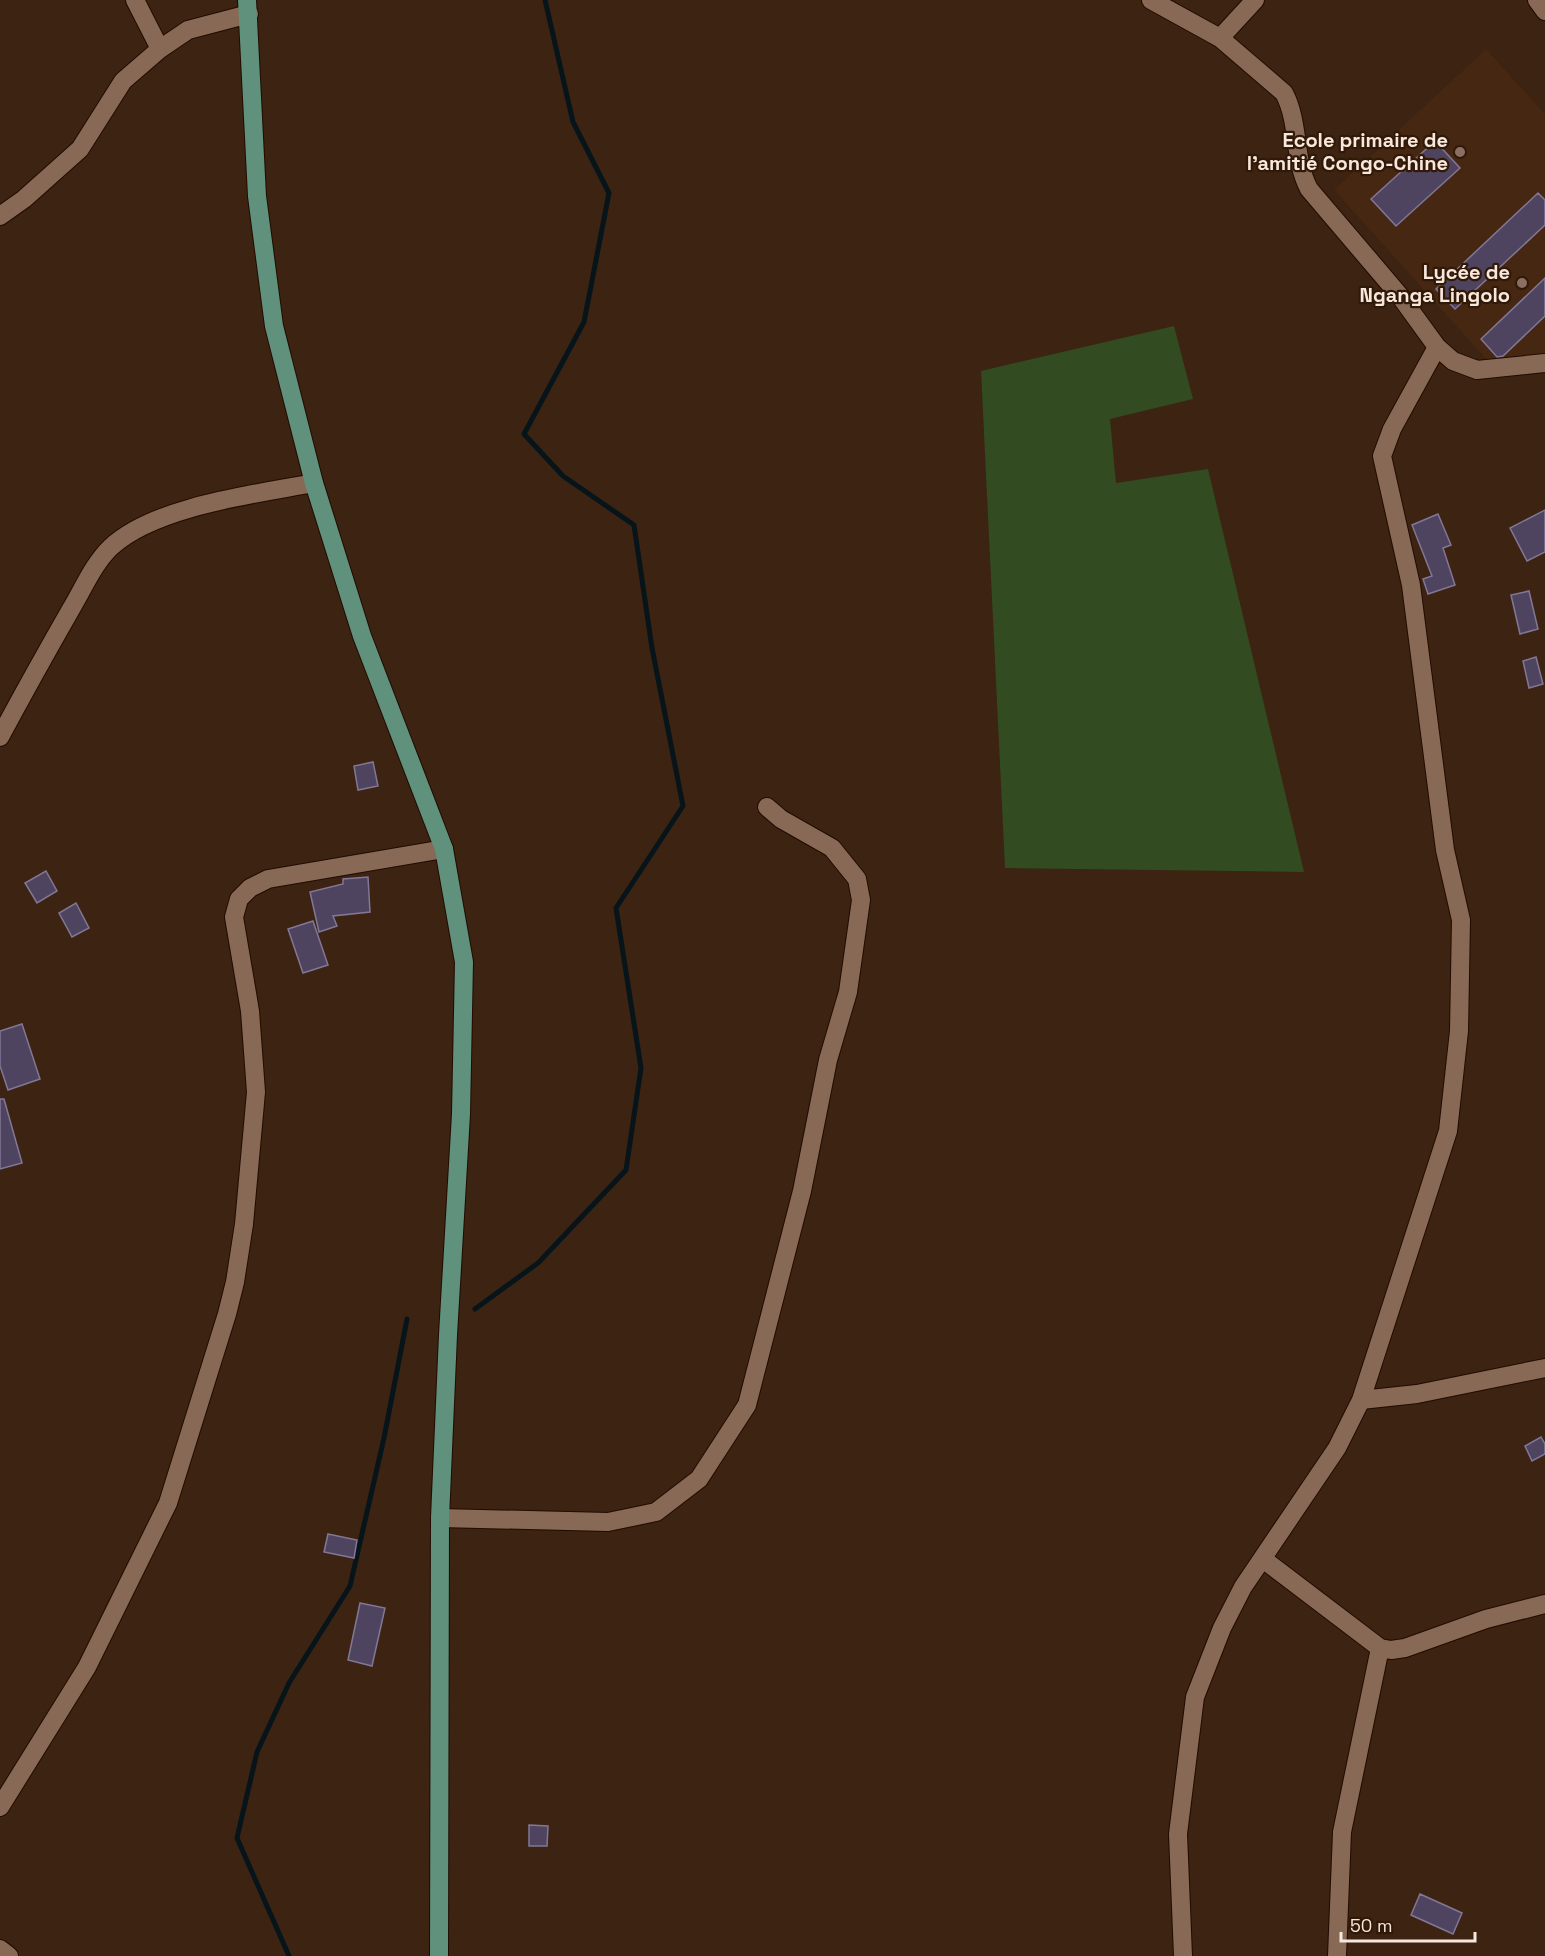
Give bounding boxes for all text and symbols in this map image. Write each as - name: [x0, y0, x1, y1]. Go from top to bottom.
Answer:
- place label: Ecole primaire de l’amitié Congo-Chine: [1247, 127, 1448, 176]
- marker: Ecole primaire de l’amitié Congo-Chine: [1453, 145, 1467, 159]
- place label: Lycée de Nganga Lingolo: [1360, 259, 1510, 308]
- marker: Lycée de Nganga Lingolo: [1515, 276, 1529, 290]
- scale bar: [1341, 1905, 1474, 1943]
- text: 50 m: [1350, 1914, 1392, 1937]

